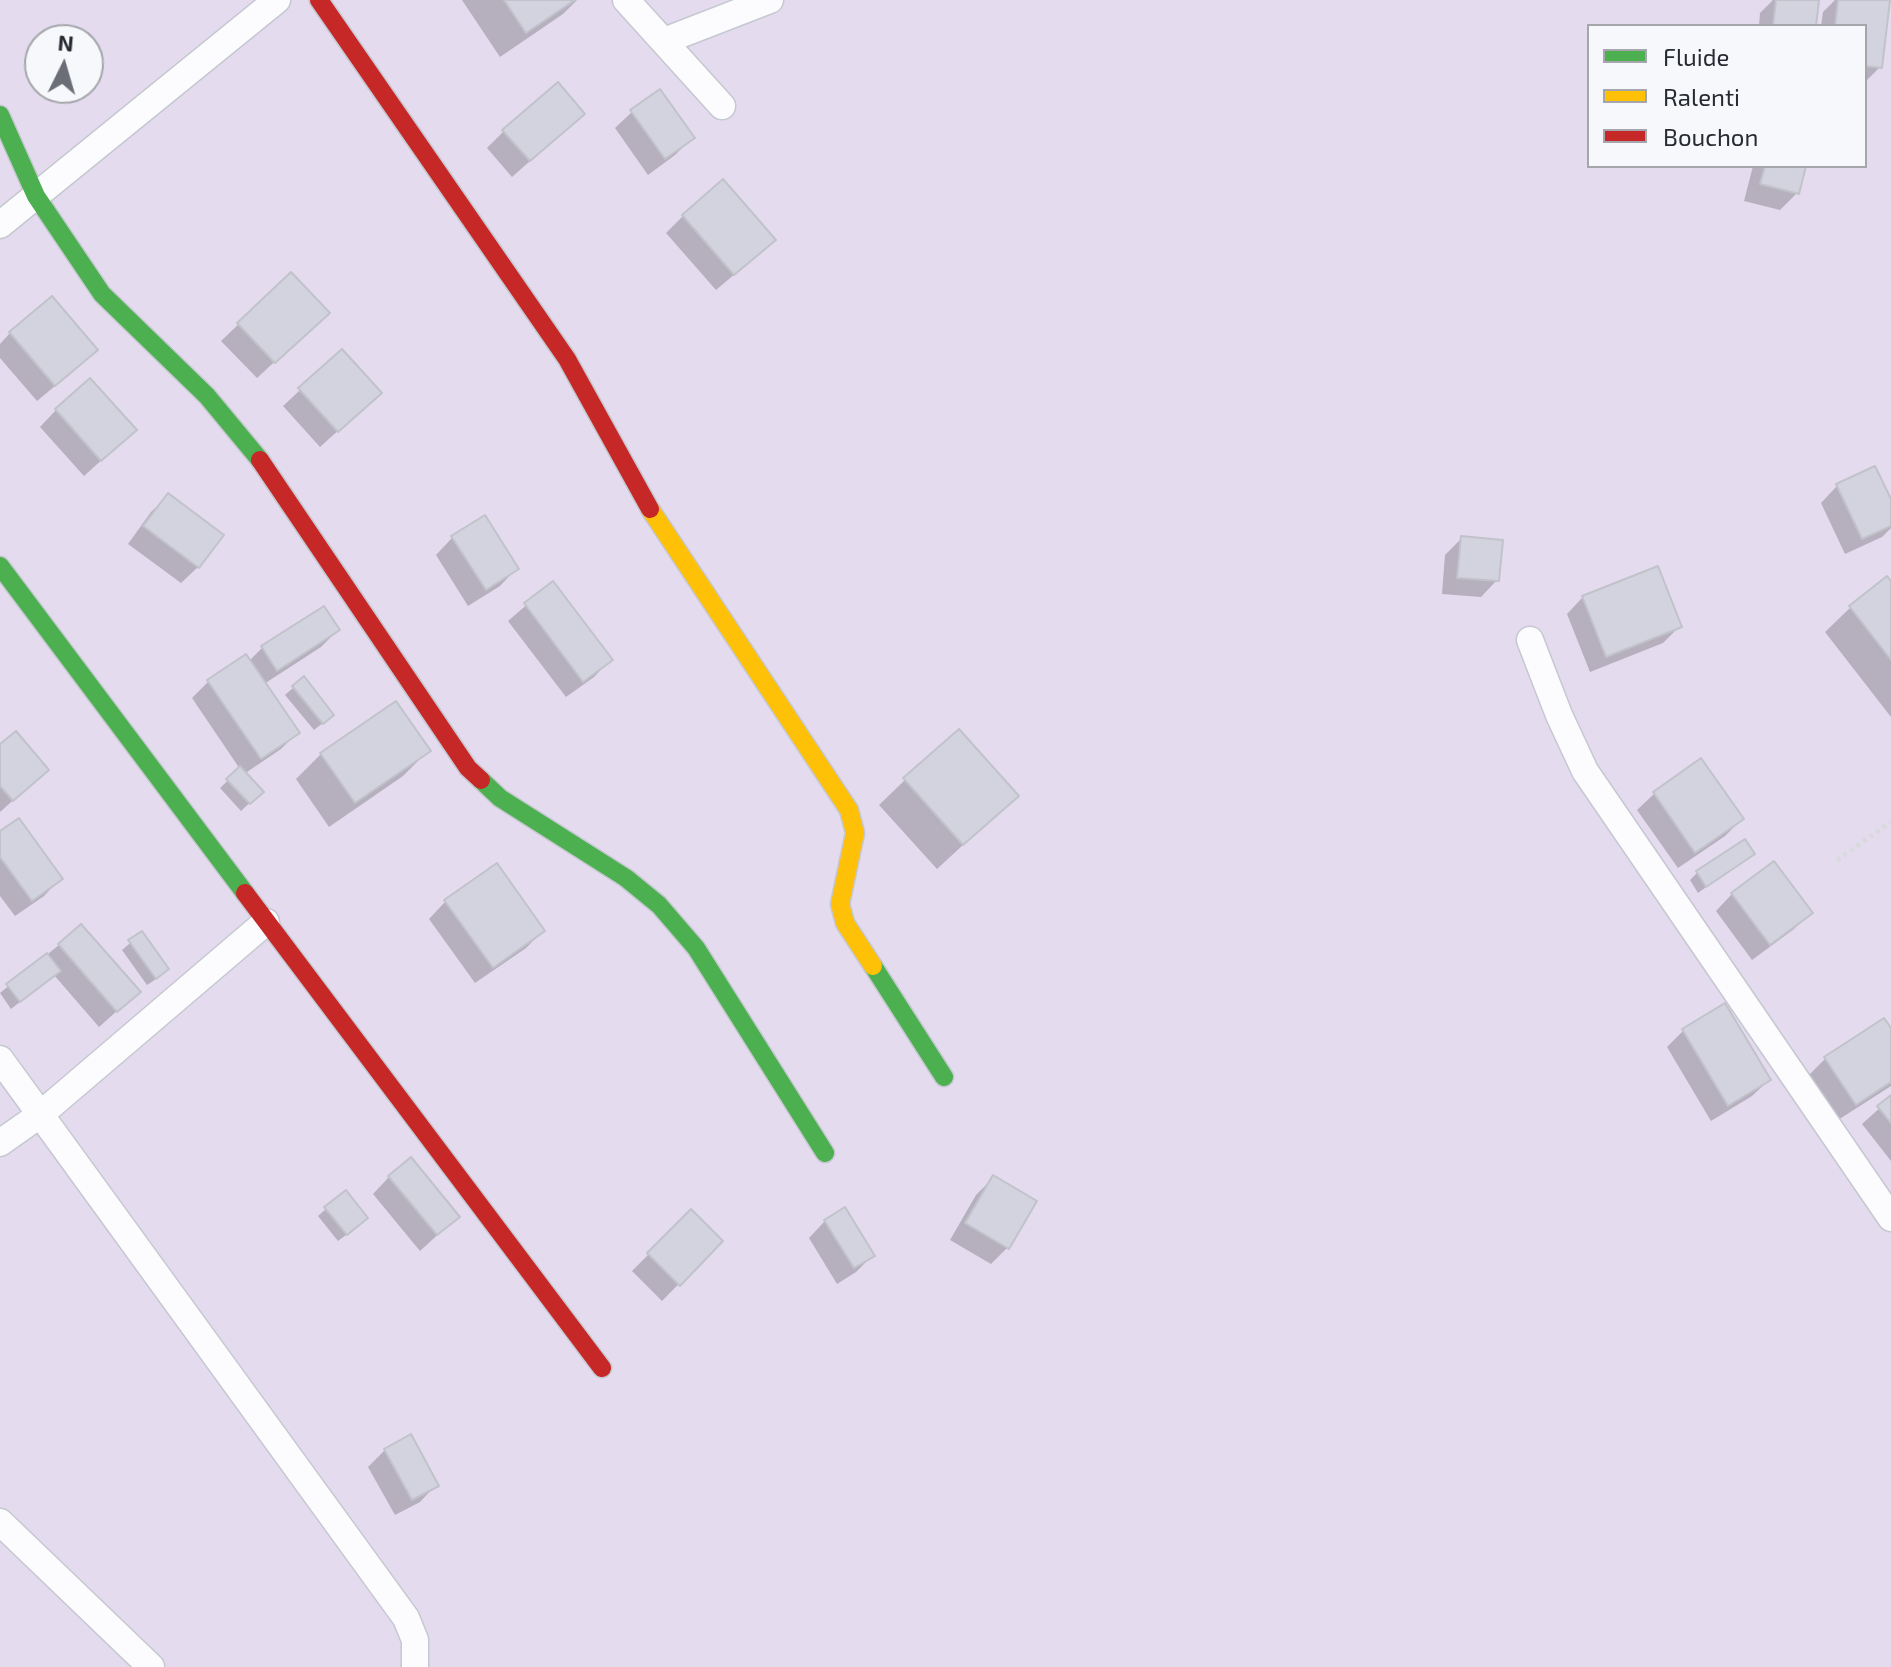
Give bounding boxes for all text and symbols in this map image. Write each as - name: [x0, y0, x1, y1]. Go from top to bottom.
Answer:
- north arrow: [24, 24, 104, 104]
- legend: [1587, 24, 1867, 168]
- text: N: [57, 28, 75, 56]
- text: Fluide: [1663, 42, 1729, 71]
- text: Ralenti: [1663, 82, 1740, 111]
- text: Bouchon: [1663, 122, 1758, 151]

